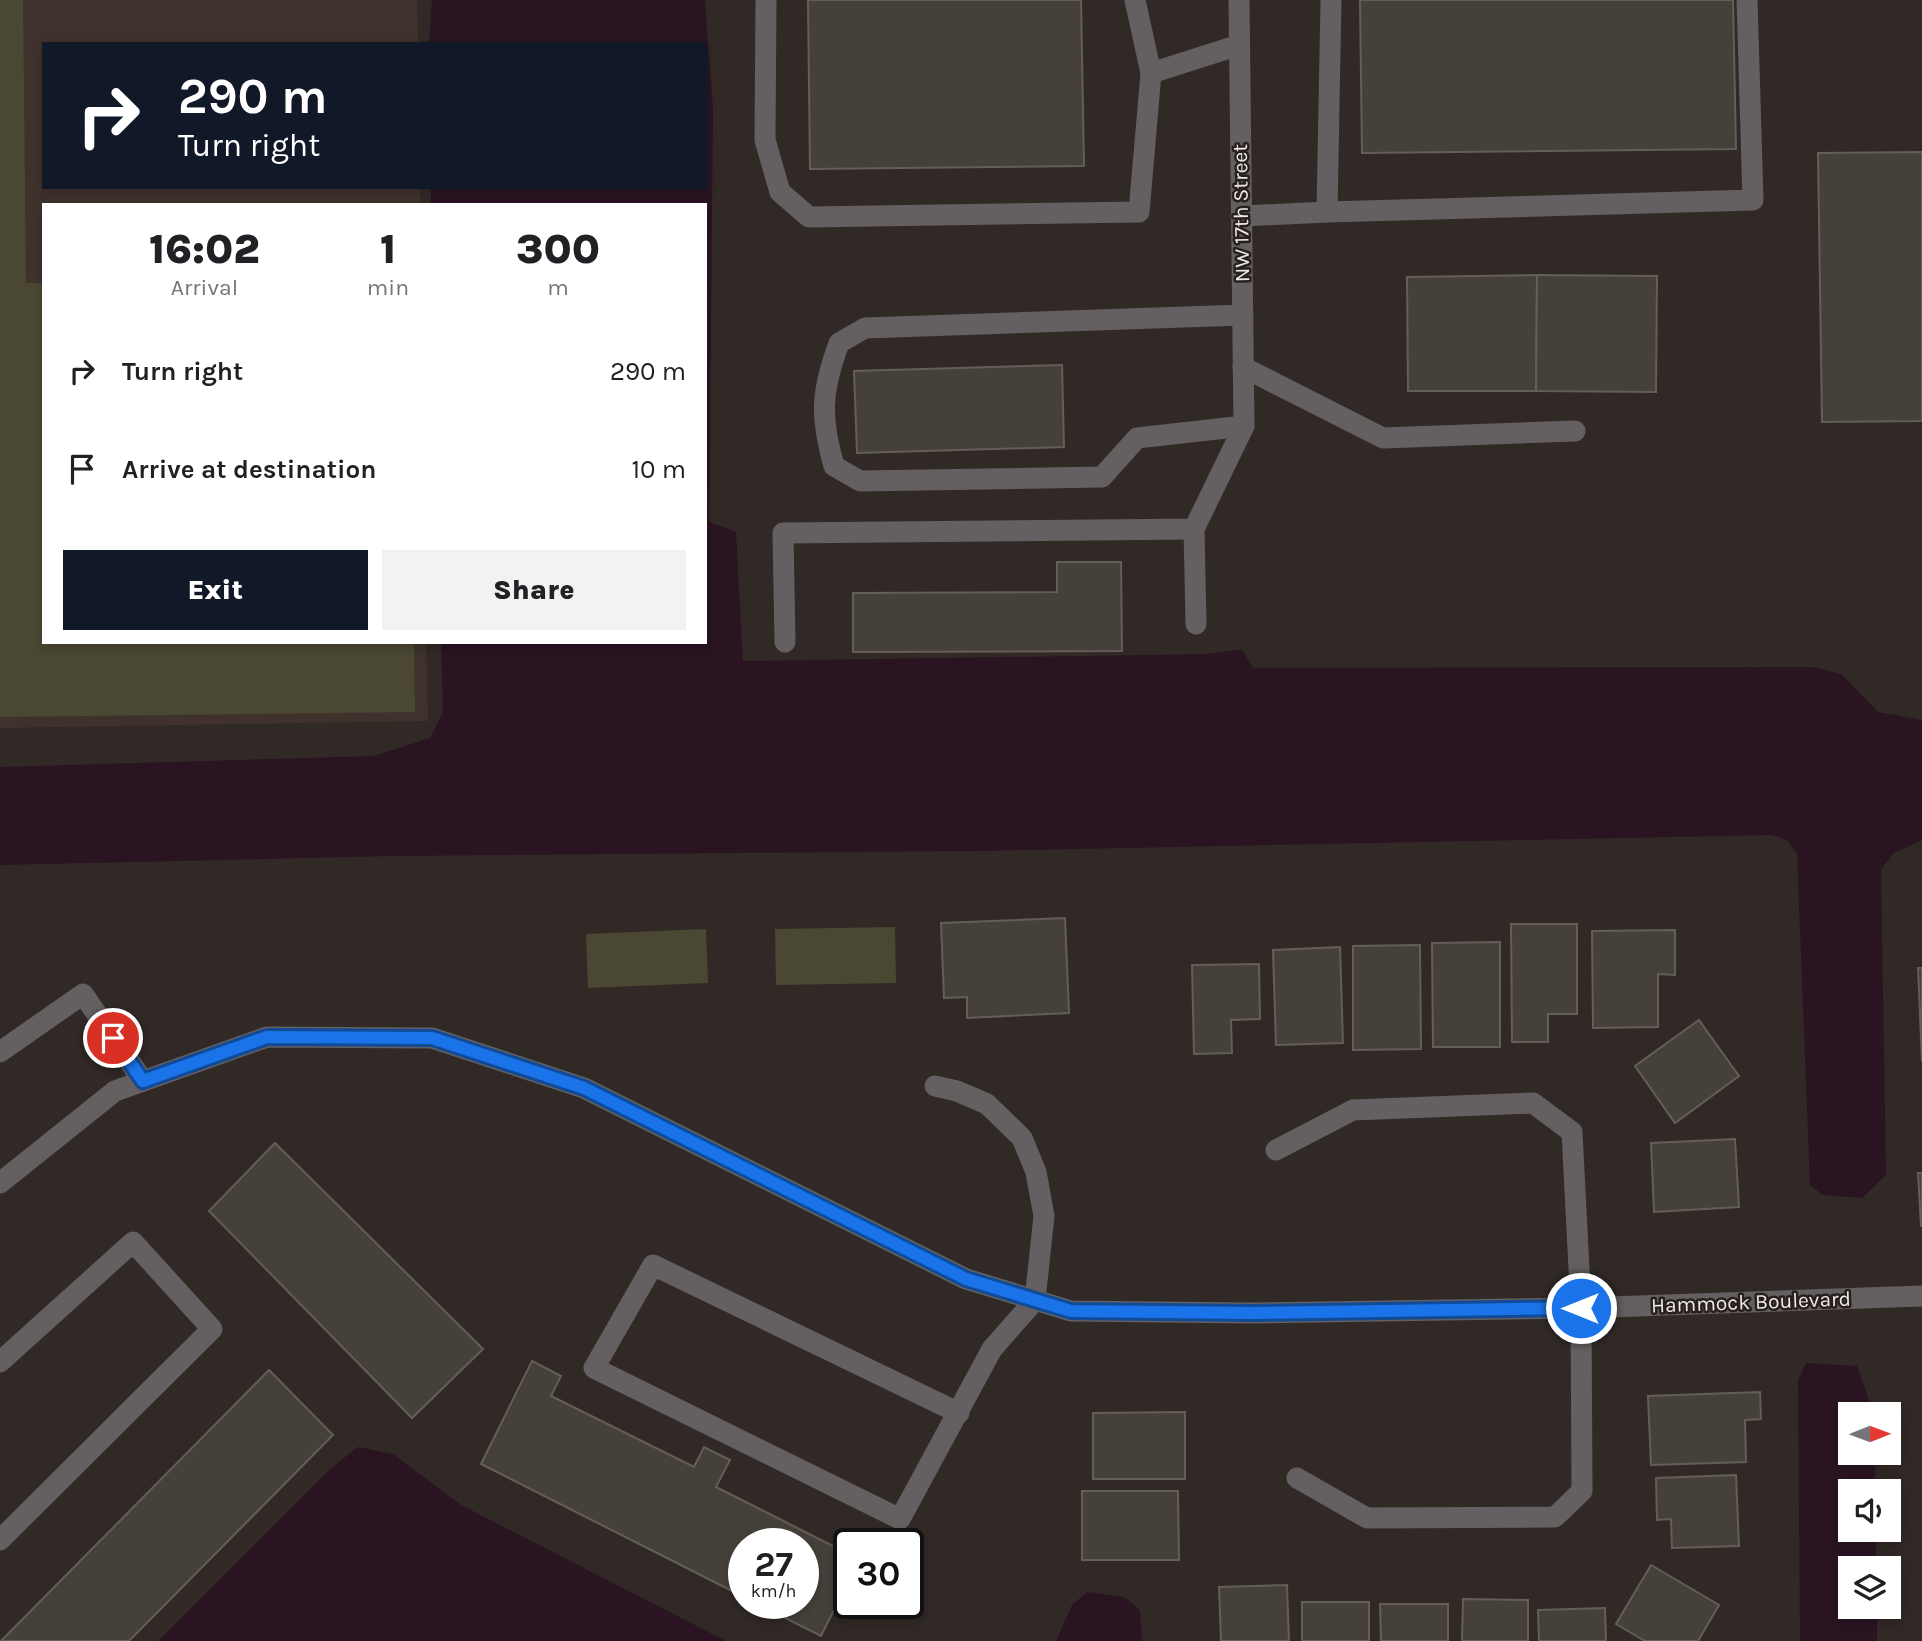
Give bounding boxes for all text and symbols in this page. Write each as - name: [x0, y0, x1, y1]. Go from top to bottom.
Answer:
- text: 290 m: [178, 68, 327, 125]
- icon: right: [63, 70, 154, 161]
- text: Turn right: [178, 127, 320, 164]
- street label: NW 17th Street: [1228, 144, 1254, 282]
- text: 16:02: [149, 224, 260, 274]
- text: 1: [380, 224, 396, 274]
- text: 300: [516, 224, 600, 274]
- text: Arrival: [171, 274, 238, 301]
- text: min: [367, 274, 409, 301]
- text: m: [547, 274, 569, 301]
- icon: right: [63, 352, 101, 390]
- text: Turn right: [122, 356, 243, 387]
- text: 290 m: [610, 356, 686, 387]
- icon: arrive: [63, 450, 101, 488]
- text: Arrive at destination: [122, 454, 376, 485]
- text: 10 m: [631, 454, 686, 485]
- button: Exit: [63, 550, 368, 630]
- button: Share: [382, 550, 686, 630]
- pin: [83, 1008, 143, 1068]
- icon: arrive: [94, 1019, 132, 1057]
- position arrow: [1544, 1271, 1618, 1345]
- street label: Hammock Boulevard: [1651, 1287, 1851, 1317]
- north arrow: [1838, 1402, 1900, 1465]
- map controls: [1838, 1402, 1901, 1619]
- button: sound: [1838, 1479, 1901, 1542]
- speed limit sign: 30: [833, 1528, 924, 1619]
- text: 27: [754, 1544, 793, 1585]
- button: layers: [1838, 1556, 1901, 1619]
- text: km/h: [751, 1580, 796, 1602]

